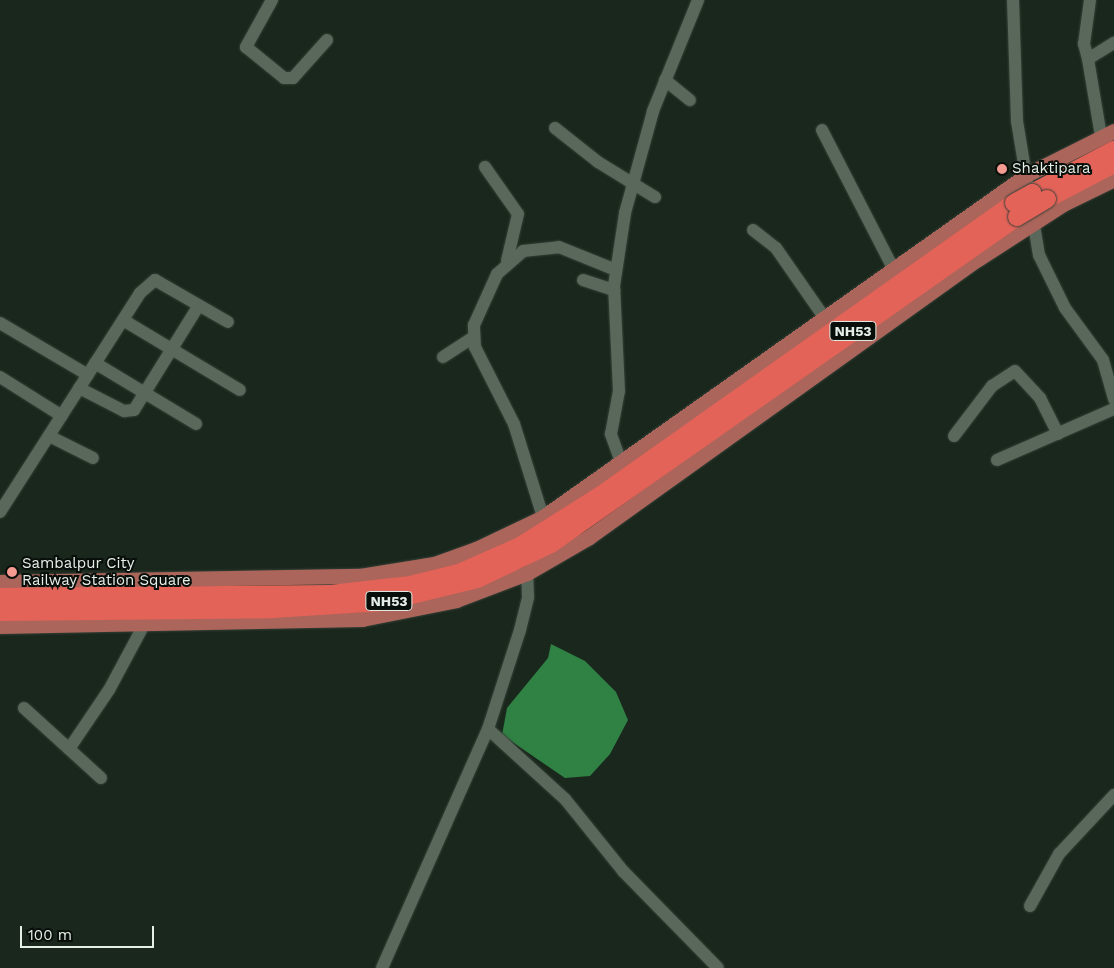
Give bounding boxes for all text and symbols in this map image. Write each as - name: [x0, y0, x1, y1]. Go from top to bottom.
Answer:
- place label: Shaktipara: [1012, 160, 1090, 178]
- marker: Shaktipara: [996, 163, 1008, 175]
- road number: NH53: [829, 320, 877, 342]
- place label: Sambalpur City Railway Station Square: [22, 554, 191, 589]
- marker: Sambalpur City Railway Station Square: [6, 566, 18, 578]
- road number: NH53: [365, 590, 413, 612]
- scale bar: [22, 916, 156, 948]
- text: 100 m: [28, 926, 72, 944]

